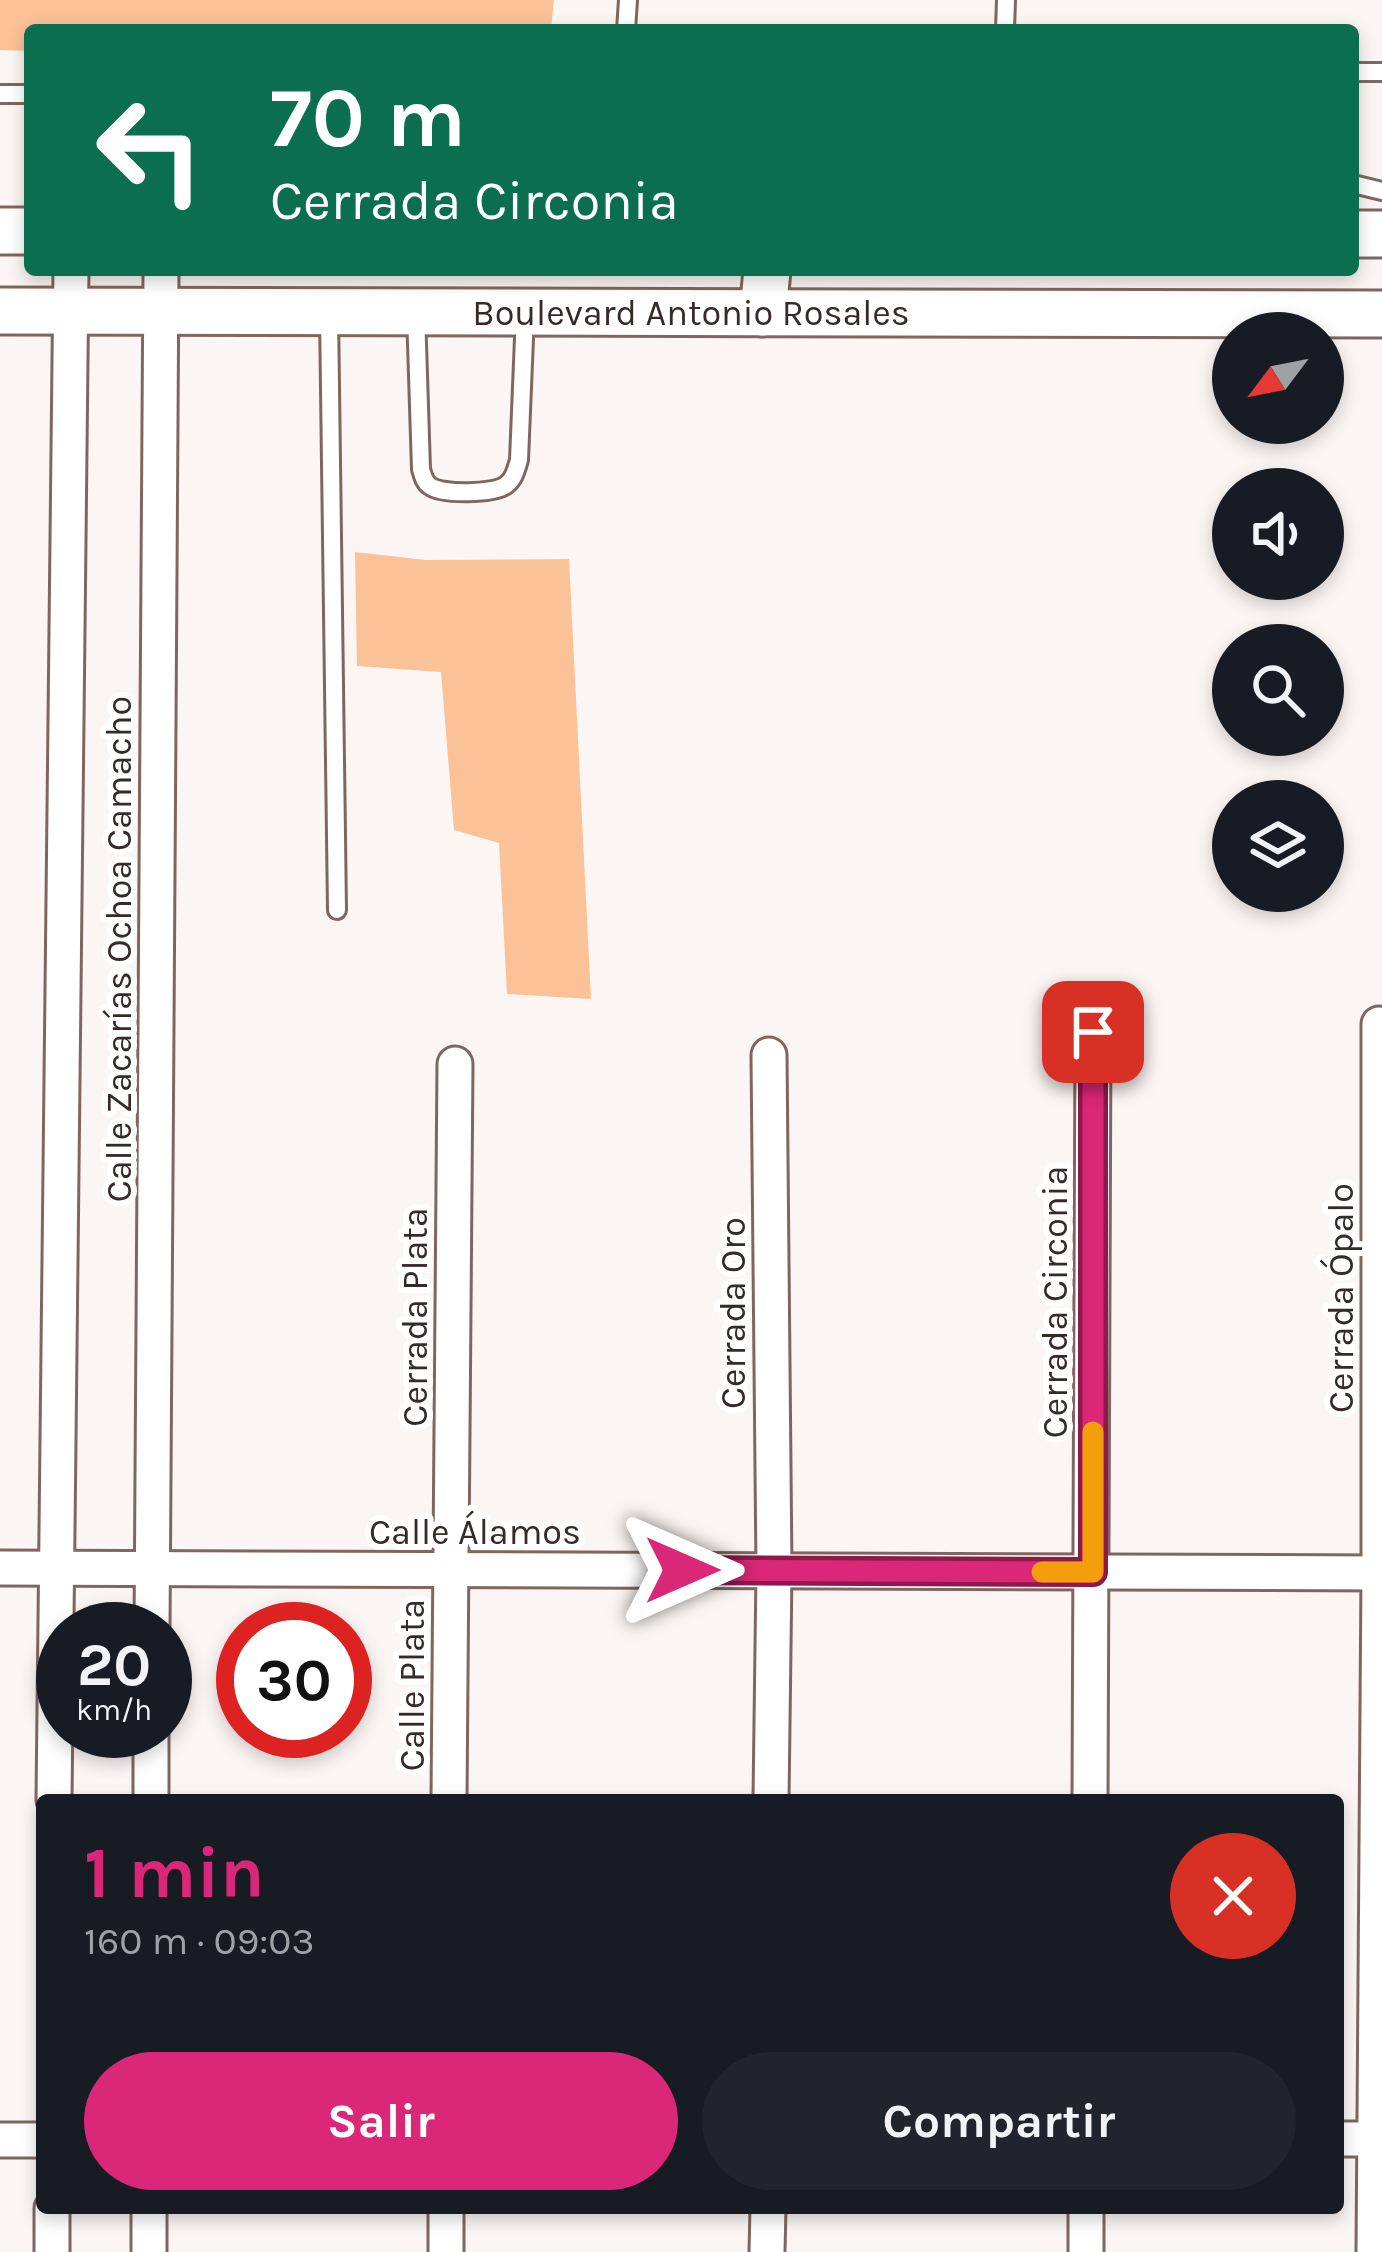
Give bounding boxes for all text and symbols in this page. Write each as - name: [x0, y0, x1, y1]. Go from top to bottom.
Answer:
- text: 70 m: [270, 69, 466, 167]
- icon: left: [72, 72, 228, 228]
- text: Cerrada Circonia: [270, 169, 679, 233]
- street label: Boulevard Antonio Rosales: [472, 292, 910, 334]
- north arrow: [1212, 312, 1344, 444]
- map controls: [1212, 312, 1344, 912]
- button: sound: [1212, 468, 1344, 600]
- button: search: [1212, 624, 1344, 756]
- street label: Calle Zacarías Ochoa Camacho: [98, 696, 140, 1202]
- button: layers: [1212, 780, 1344, 912]
- pin: [1042, 981, 1144, 1083]
- icon: arrive: [1060, 999, 1126, 1065]
- street label: Cerrada Circonia: [1034, 1166, 1076, 1438]
- street label: Cerrada Ópalo: [1319, 1183, 1362, 1413]
- street label: Cerrada Plata: [394, 1207, 436, 1427]
- street label: Cerrada Oro: [712, 1217, 754, 1409]
- position arrow: [619, 1507, 745, 1633]
- street label: Calle Álamos: [369, 1510, 581, 1553]
- street label: Calle Plata: [391, 1599, 433, 1771]
- speed limit sign: 30: [216, 1602, 372, 1758]
- text: 20: [77, 1630, 151, 1700]
- text: km/h: [76, 1692, 152, 1728]
- text: 1 min: [84, 1831, 265, 1915]
- button: close: [1170, 1833, 1296, 1959]
- text: 160 m · 09:03: [84, 1918, 315, 1964]
- button: Salir: [84, 2052, 678, 2190]
- button: Compartir: [702, 2052, 1296, 2190]

